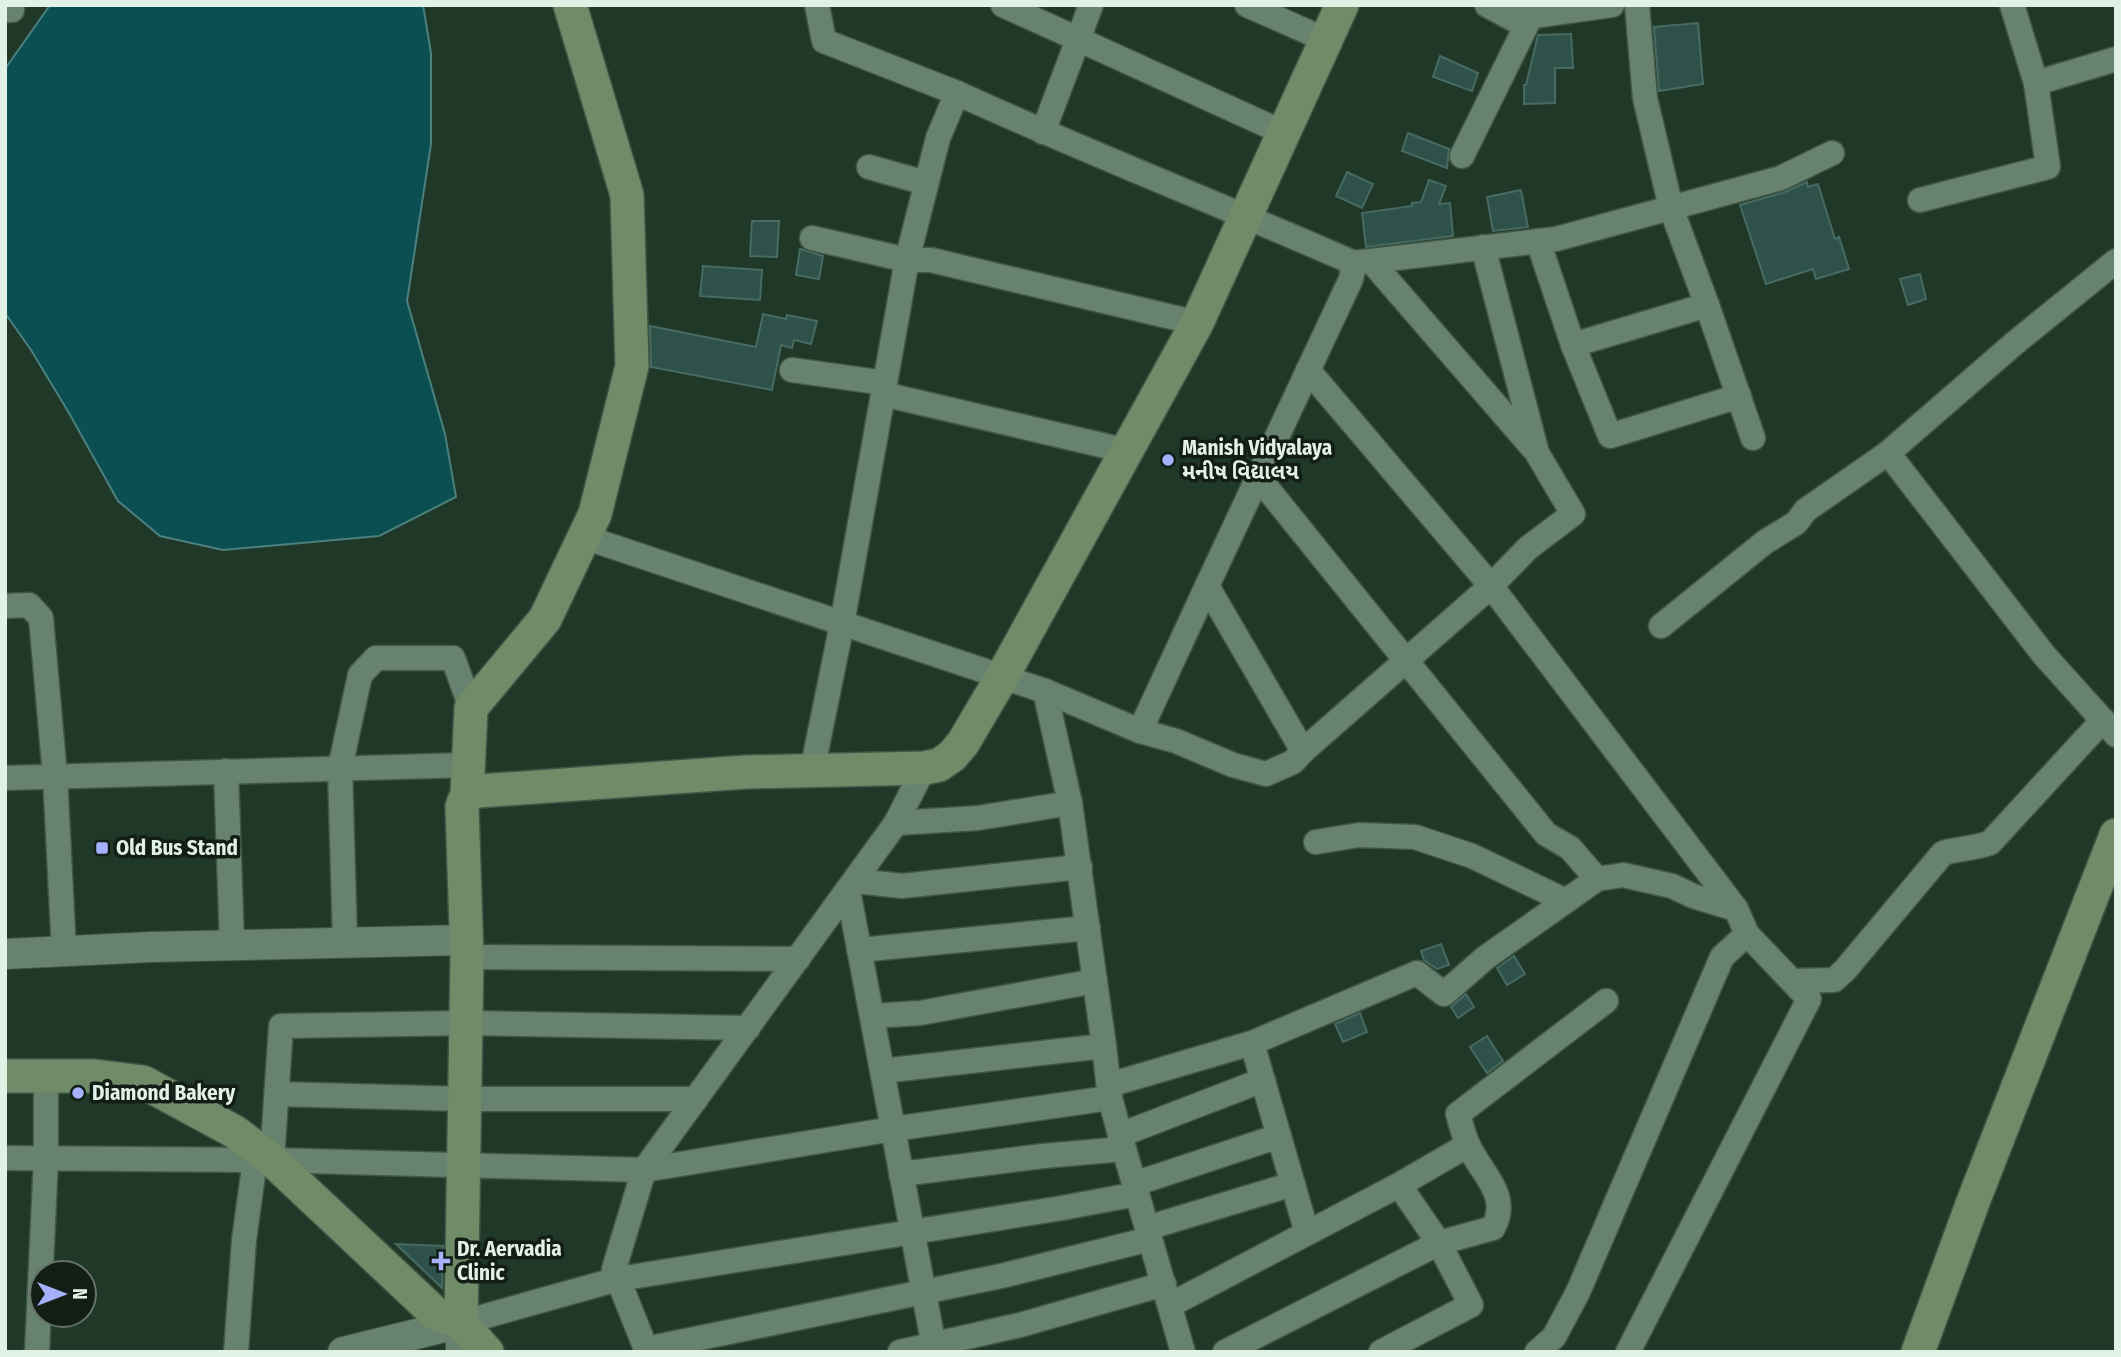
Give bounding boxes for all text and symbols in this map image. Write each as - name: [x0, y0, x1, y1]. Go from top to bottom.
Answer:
- place label: Manish Vidyalaya મનીષ વિદ્યાલય: [1182, 435, 1332, 485]
- marker: Manish Vidyalaya મનીષ વિદ્યાલય: [1160, 452, 1176, 468]
- place label: Old Bus Stand: [116, 835, 238, 861]
- marker: Old Bus Stand: [94, 840, 110, 856]
- place label: Diamond Bakery: [92, 1080, 236, 1106]
- marker: Diamond Bakery: [70, 1085, 86, 1101]
- place label: Dr. Aervadia Clinic: [457, 1236, 562, 1286]
- marker: Dr. Aervadia Clinic: [431, 1251, 451, 1271]
- north arrow: [28, 1259, 98, 1329]
- text: N: [68, 1288, 91, 1300]

